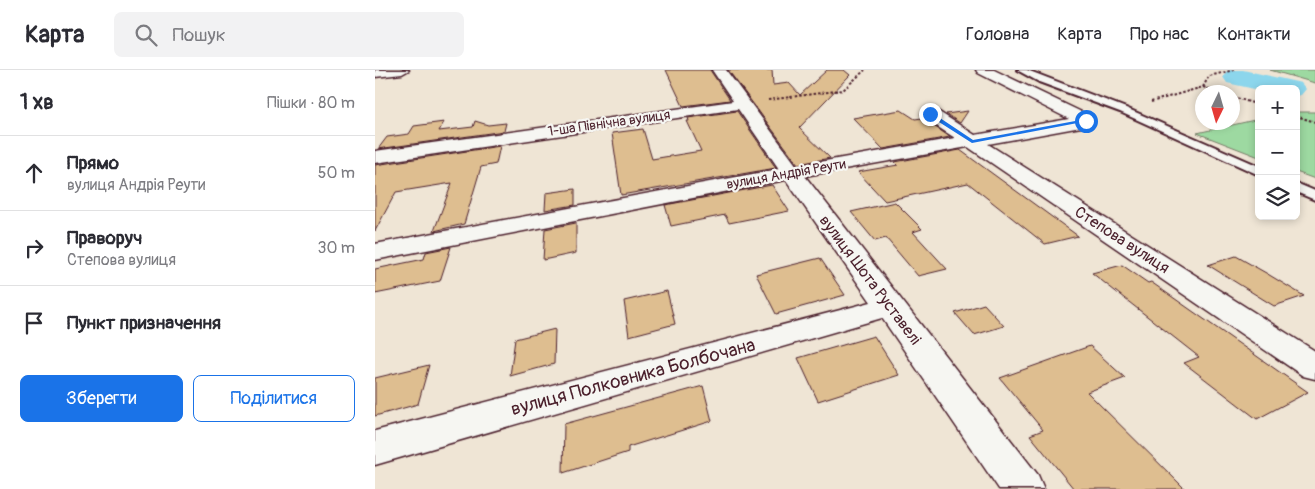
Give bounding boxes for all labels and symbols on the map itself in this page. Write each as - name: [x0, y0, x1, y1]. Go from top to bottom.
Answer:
- north arrow: [1195, 85, 1240, 130]
- route end: [919, 103, 942, 126]
- street label: 1-ша Північна вулиця: [547, 106, 671, 140]
- route start: [1075, 110, 1098, 133]
- street label: вулиця Андрія Реути: [725, 155, 847, 193]
- street label: Степова вулиця: [1071, 202, 1173, 278]
- street label: вулиця Шота Руставелі: [815, 211, 925, 349]
- street label: вулиця Полковника Болбочана: [508, 333, 758, 421]

